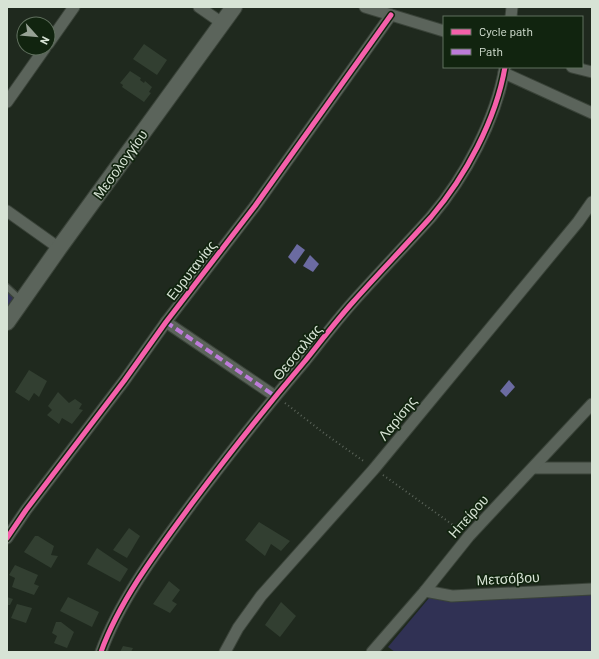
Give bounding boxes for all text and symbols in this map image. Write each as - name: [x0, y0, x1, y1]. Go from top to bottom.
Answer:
- north arrow: [16, 16, 56, 56]
- legend: [443, 16, 583, 68]
- text: Cycle path: [479, 24, 533, 38]
- text: N: [38, 35, 53, 47]
- text: Path: [479, 44, 503, 58]
- street label: Μεσολογγίου: [89, 126, 151, 202]
- street label: Ευρυτανίας: [162, 237, 220, 303]
- street label: Θεσσαλίας: [269, 321, 325, 383]
- street label: Λαρίσης: [374, 392, 420, 443]
- street label: Ηπείρου: [444, 491, 492, 541]
- street label: Μετσόβου: [476, 568, 540, 588]

